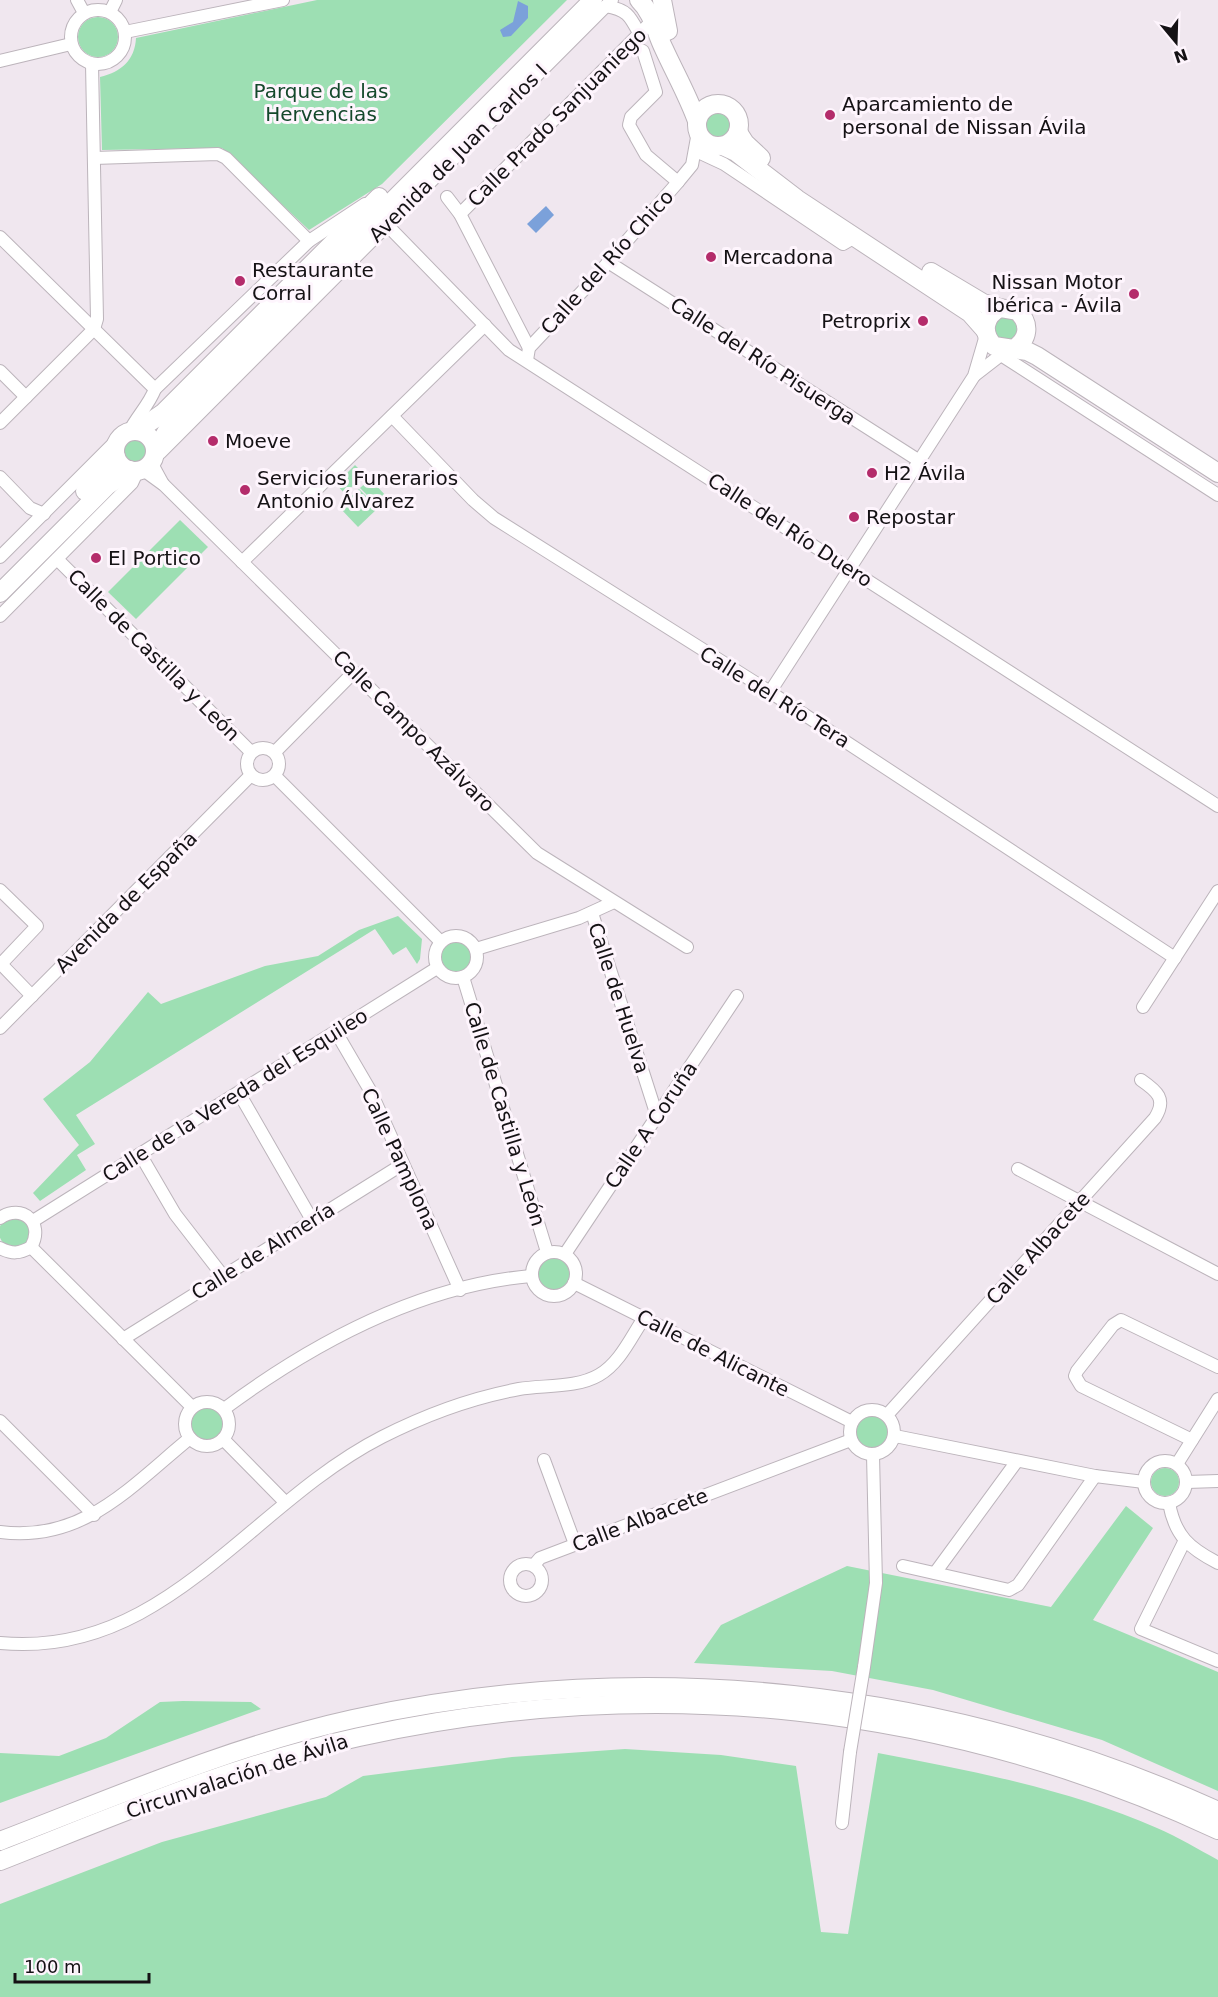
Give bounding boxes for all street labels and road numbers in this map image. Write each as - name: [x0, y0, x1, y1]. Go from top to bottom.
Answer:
- street label: Calle Prado Sanjuaniego: [463, 23, 651, 211]
- street label: Avenida de Juan Carlos I: [364, 59, 552, 247]
- street label: Calle del Río Chico: [536, 185, 678, 339]
- street label: Calle del Río Pisuerga: [666, 292, 860, 430]
- street label: Calle del Río Duero: [703, 468, 877, 592]
- street label: Calle de Castilla y León: [63, 564, 245, 746]
- street label: Calle del Río Tera: [695, 641, 855, 753]
- street label: Calle Campo Azálvaro: [328, 645, 500, 817]
- street label: Avenida de España: [50, 826, 202, 978]
- street label: Calle de Huelva: [583, 920, 655, 1076]
- street label: Calle de Castilla y León: [459, 999, 551, 1229]
- street label: Calle de la Vereda del Esquileo: [98, 1003, 372, 1187]
- street label: Calle A Coruña: [600, 1057, 702, 1193]
- street label: Calle Pamplona: [357, 1084, 443, 1234]
- street label: Calle Albacete: [981, 1187, 1095, 1309]
- street label: Calle de Almería: [187, 1197, 339, 1305]
- street label: Calle de Alicante: [633, 1304, 793, 1402]
- street label: Calle Albacete: [569, 1483, 711, 1557]
- street label: Circunvalación de Ávila: [123, 1729, 351, 1823]

